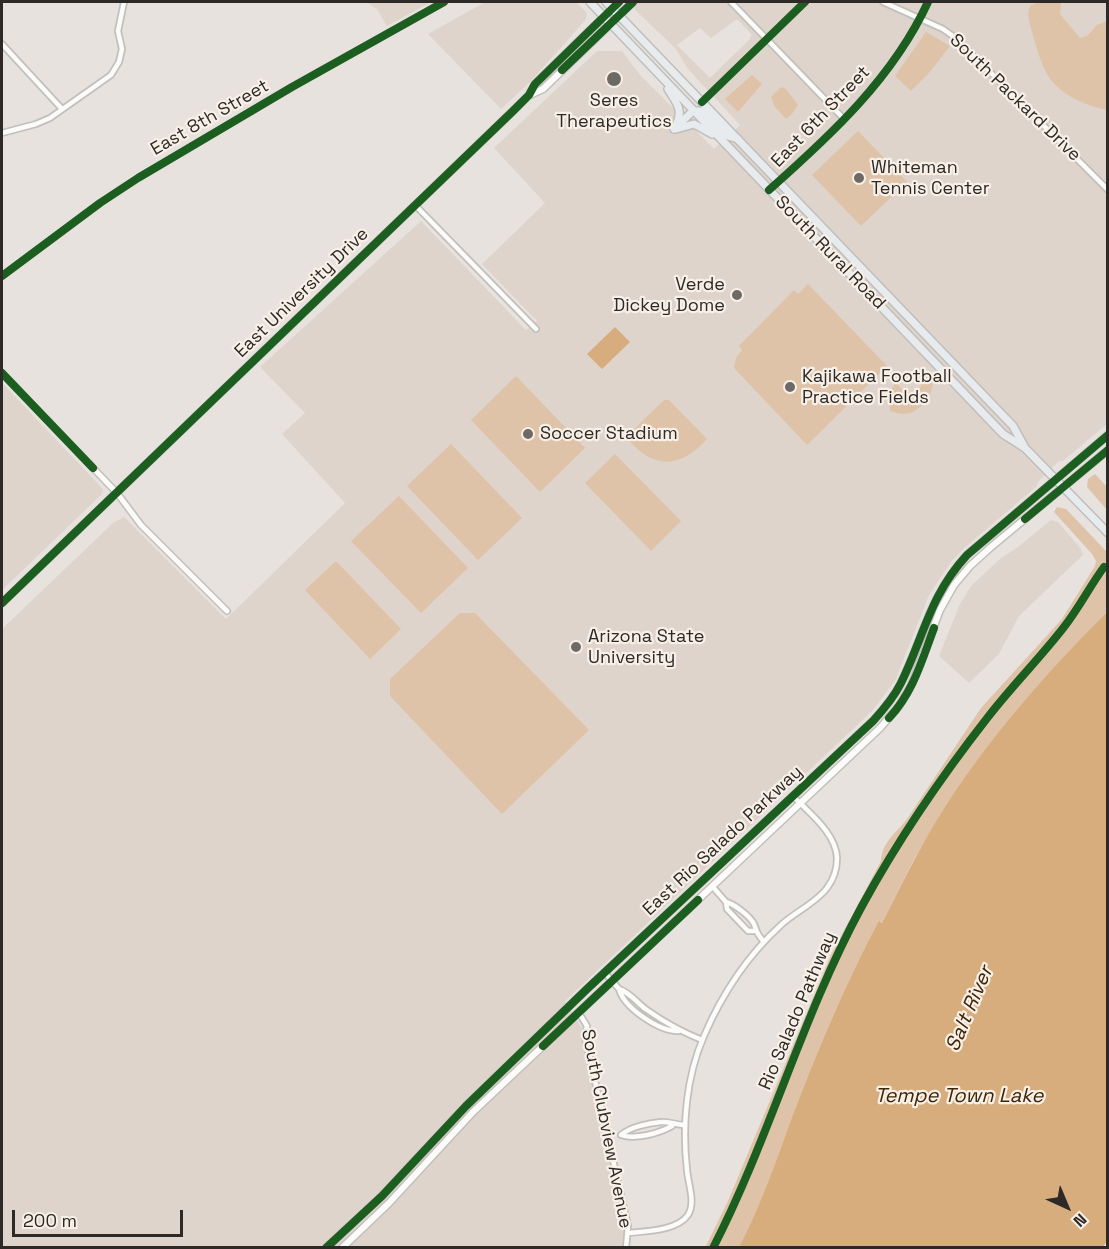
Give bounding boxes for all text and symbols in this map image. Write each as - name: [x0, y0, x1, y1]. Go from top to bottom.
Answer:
- street label: South Packard Drive: [945, 30, 1085, 166]
- street label: East 6th Street: [767, 62, 875, 172]
- marker: Seres Therapeutics: [605, 70, 623, 88]
- street label: East 8th Street: [147, 75, 273, 161]
- place label: Seres Therapeutics: [556, 90, 672, 132]
- place label: Whiteman Tennis Center: [871, 157, 989, 200]
- marker: Whiteman Tennis Center: [852, 171, 866, 185]
- street label: South Rural Road: [770, 192, 890, 314]
- street label: East University Drive: [231, 224, 373, 362]
- place label: Verde Dickey Dome: [613, 274, 725, 316]
- marker: Verde Dickey Dome: [730, 288, 744, 302]
- place label: Kajikawa Football Practice Fields: [802, 366, 952, 409]
- marker: Kajikawa Football Practice Fields: [783, 380, 797, 394]
- place label: Soccer Stadium: [540, 423, 678, 445]
- marker: Soccer Stadium: [521, 427, 535, 441]
- place label: Arizona State University: [588, 626, 704, 668]
- marker: Arizona State University: [569, 640, 583, 654]
- street label: East Rio Salado Parkway: [639, 761, 807, 921]
- street label: Rio Salado Pathway: [755, 929, 841, 1093]
- water label: Salt River: [941, 963, 999, 1055]
- street label: South Clubview Avenue: [576, 1028, 636, 1230]
- water label: Tempe Town Lake: [875, 1085, 1043, 1109]
- north arrow: [1037, 1177, 1097, 1237]
- scale bar: [15, 1198, 186, 1236]
- text: 200 m: [23, 1209, 77, 1232]
- text: N: [1069, 1209, 1091, 1232]

